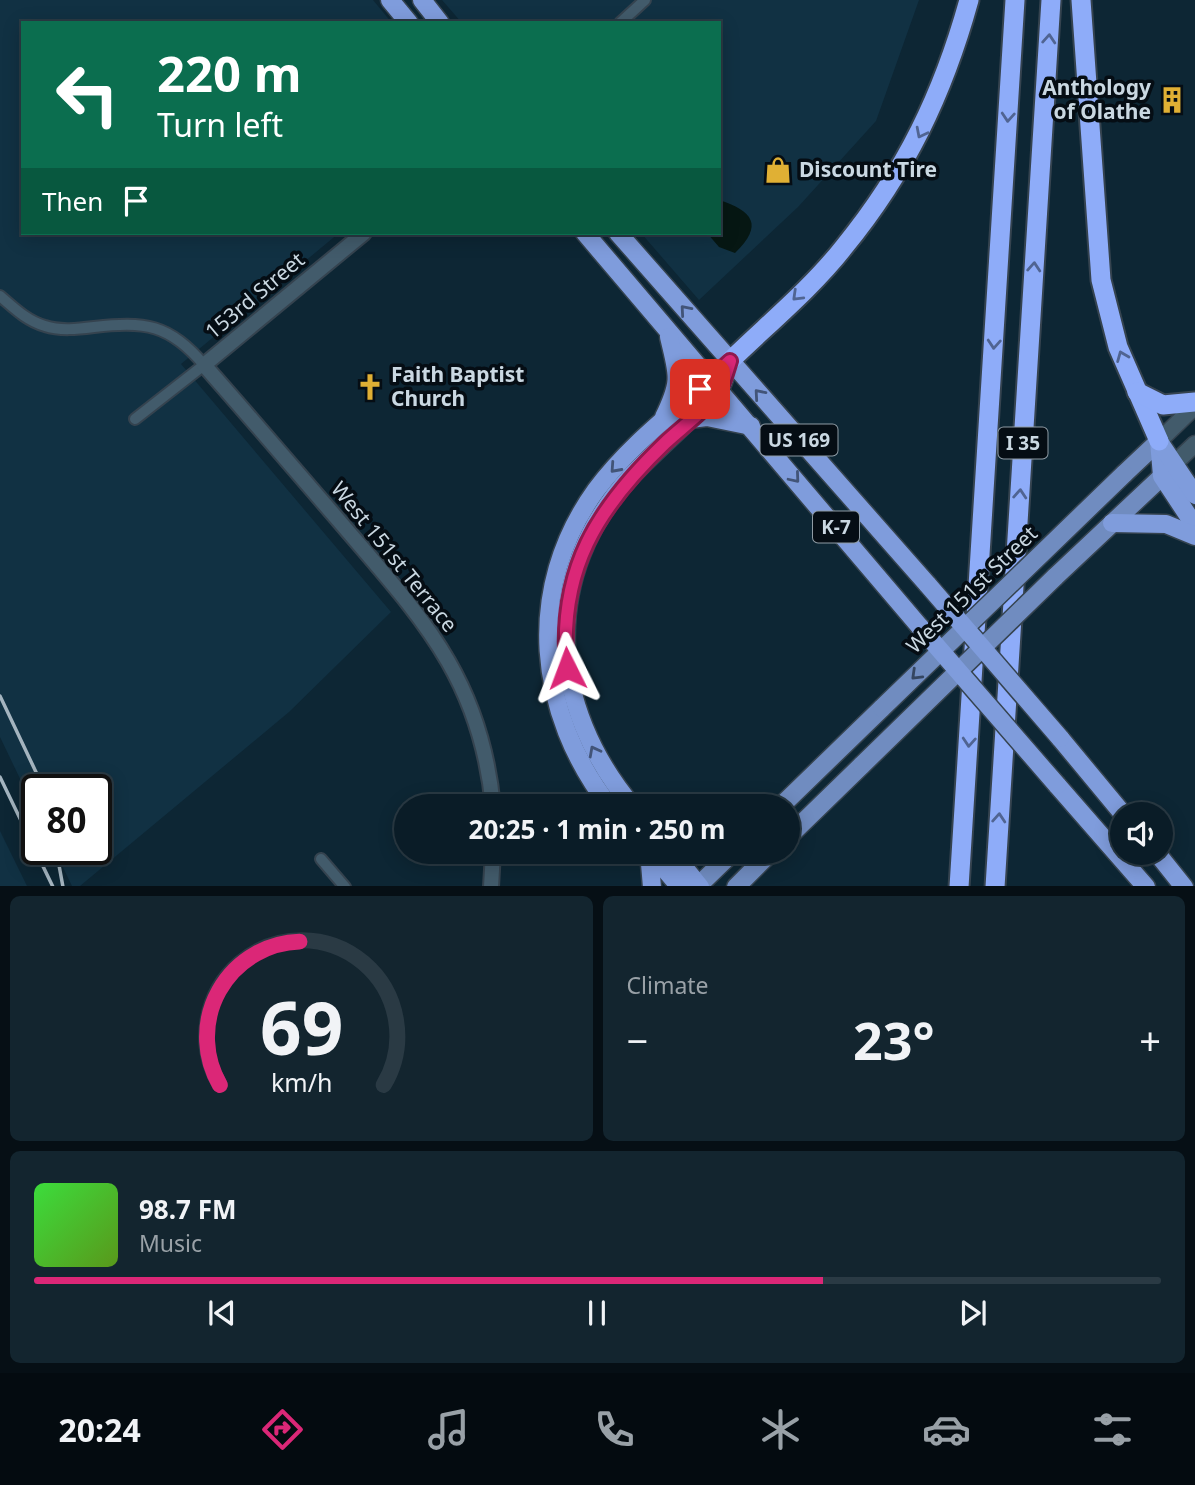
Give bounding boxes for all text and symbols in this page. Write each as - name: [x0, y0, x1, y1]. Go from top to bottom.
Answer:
- one-way arrow: [1041, 34, 1056, 45]
- text: 220 m: [157, 40, 302, 106]
- icon: left: [42, 49, 133, 140]
- place label: Anthology of Olathe: [1042, 73, 1151, 125]
- building icon: Anthology of Olathe: [1157, 85, 1187, 115]
- text: Turn left: [157, 103, 283, 146]
- one-way arrow: [1001, 112, 1016, 123]
- one-way arrow: [915, 126, 929, 138]
- shop icon: Discount Tire: [763, 155, 793, 185]
- place label: Discount Tire: [799, 155, 937, 183]
- icon: arrive: [117, 182, 155, 220]
- text: Then: [42, 183, 103, 219]
- street label: 153rd Street: [199, 245, 310, 345]
- one-way arrow: [1026, 261, 1041, 272]
- one-way arrow: [792, 288, 805, 301]
- one-way arrow: [681, 305, 693, 318]
- one-way arrow: [987, 339, 1002, 350]
- one-way arrow: [1116, 350, 1130, 362]
- pin: [670, 359, 730, 419]
- place label: Faith Baptist Church: [391, 360, 524, 412]
- icon: arrive: [681, 370, 719, 408]
- church icon: Faith Baptist Church: [355, 372, 385, 402]
- one-way arrow: [755, 389, 767, 402]
- road number: US 169: [760, 424, 838, 456]
- road number: I 35: [998, 428, 1048, 458]
- one-way arrow: [610, 460, 623, 473]
- one-way arrow: [787, 470, 799, 483]
- street label: West 151st Terrace: [325, 475, 464, 637]
- one-way arrow: [1012, 488, 1027, 499]
- road number: K-7: [813, 512, 859, 542]
- street label: West 151st Street: [900, 519, 1043, 659]
- position arrow: [530, 631, 604, 705]
- one-way arrow: [911, 667, 924, 680]
- one-way arrow: [961, 737, 976, 748]
- one-way arrow: [588, 746, 602, 759]
- speed limit sign: 80: [21, 774, 112, 865]
- map controls: [1110, 802, 1173, 865]
- button: sound: [1110, 802, 1173, 865]
- text: 20:25 · 1 min · 250 m: [469, 811, 725, 847]
- one-way arrow: [991, 813, 1006, 824]
- text: Climate: [627, 969, 709, 1001]
- text: 69: [260, 977, 343, 1076]
- text: 23°: [853, 1004, 935, 1075]
- text: −: [627, 1014, 648, 1066]
- text: +: [1139, 1014, 1161, 1066]
- text: km/h: [270, 1064, 332, 1098]
- text: 98.7 FM: [139, 1191, 236, 1227]
- text: Music: [139, 1227, 202, 1259]
- icon: previous: [203, 1294, 241, 1332]
- icon: pause: [578, 1294, 616, 1332]
- icon: next: [954, 1294, 992, 1332]
- icon: directions: [258, 1405, 307, 1454]
- icon: music: [424, 1405, 473, 1454]
- icon: phone: [590, 1405, 639, 1454]
- icon: climate: [756, 1405, 805, 1454]
- icon: car: [922, 1405, 971, 1454]
- icon: filters: [1088, 1405, 1137, 1454]
- text: 20:24: [58, 1408, 141, 1451]

